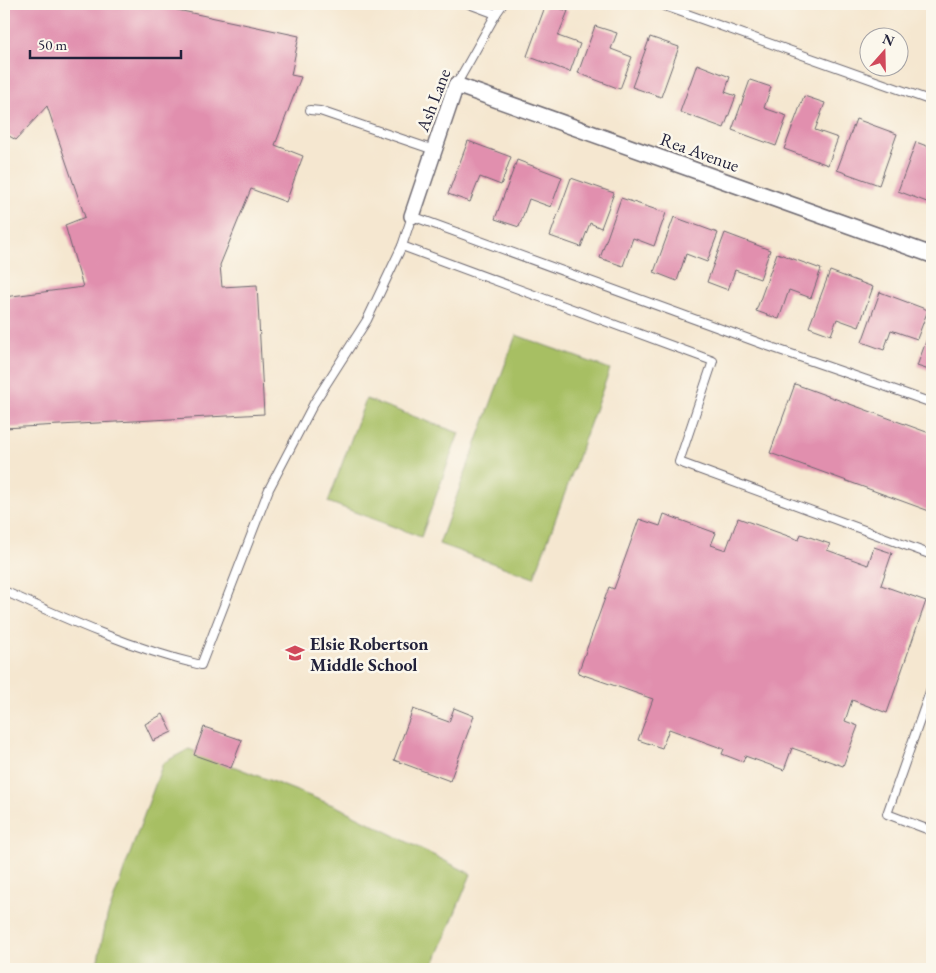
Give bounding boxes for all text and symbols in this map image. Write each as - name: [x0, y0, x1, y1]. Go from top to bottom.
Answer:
- scale bar: [30, 28, 181, 60]
- north arrow: [858, 28, 908, 78]
- text: N: [880, 29, 897, 50]
- text: 50 m: [38, 35, 67, 54]
- street label: Ash Lane: [410, 65, 455, 136]
- street label: Rea Avenue: [657, 127, 743, 177]
- place label: Elsie Robertson Middle School: [310, 632, 429, 676]
- school or university icon: Elsie Robertson Middle School: [284, 642, 306, 664]

